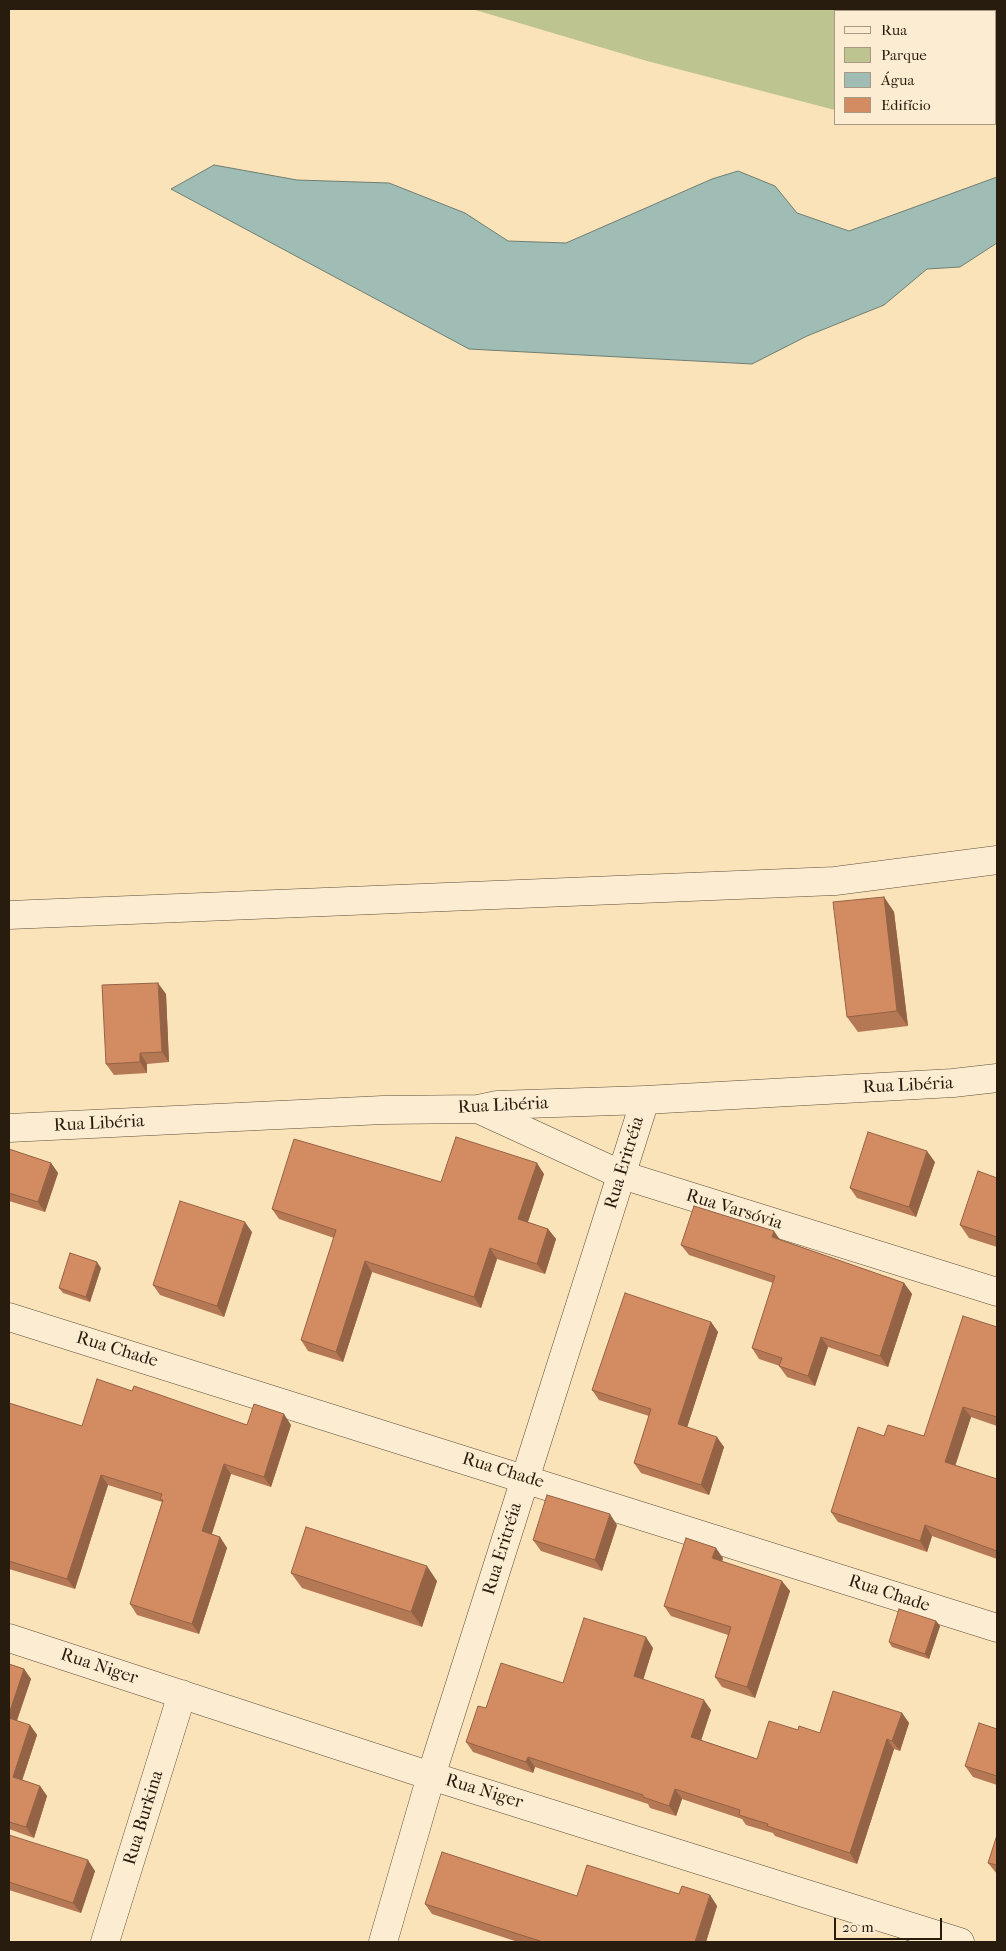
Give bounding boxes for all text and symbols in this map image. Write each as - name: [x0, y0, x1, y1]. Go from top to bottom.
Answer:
- legend: [834, 10, 996, 125]
- text: Rua: [881, 21, 907, 39]
- text: Parque: [881, 46, 927, 64]
- text: Água: [881, 71, 914, 89]
- text: Edifício: [881, 96, 931, 114]
- street label: Rua Libéria: [862, 1073, 954, 1099]
- street label: Rua Libéria: [457, 1093, 549, 1119]
- street label: Rua Libéria: [53, 1111, 145, 1137]
- street label: Rua Eritréia: [601, 1114, 649, 1212]
- street label: Rua Varsóvia: [683, 1185, 785, 1235]
- street label: Rua Chade: [73, 1327, 161, 1373]
- street label: Rua Chade: [459, 1448, 547, 1494]
- street label: Rua Eritréia: [479, 1500, 527, 1598]
- street label: Rua Chade: [846, 1571, 932, 1617]
- street label: Rua Niger: [58, 1644, 140, 1690]
- street label: Rua Burkina: [119, 1768, 169, 1868]
- street label: Rua Niger: [443, 1770, 525, 1814]
- scale bar: [836, 1908, 944, 1940]
- text: 20 m: [842, 1918, 874, 1936]

